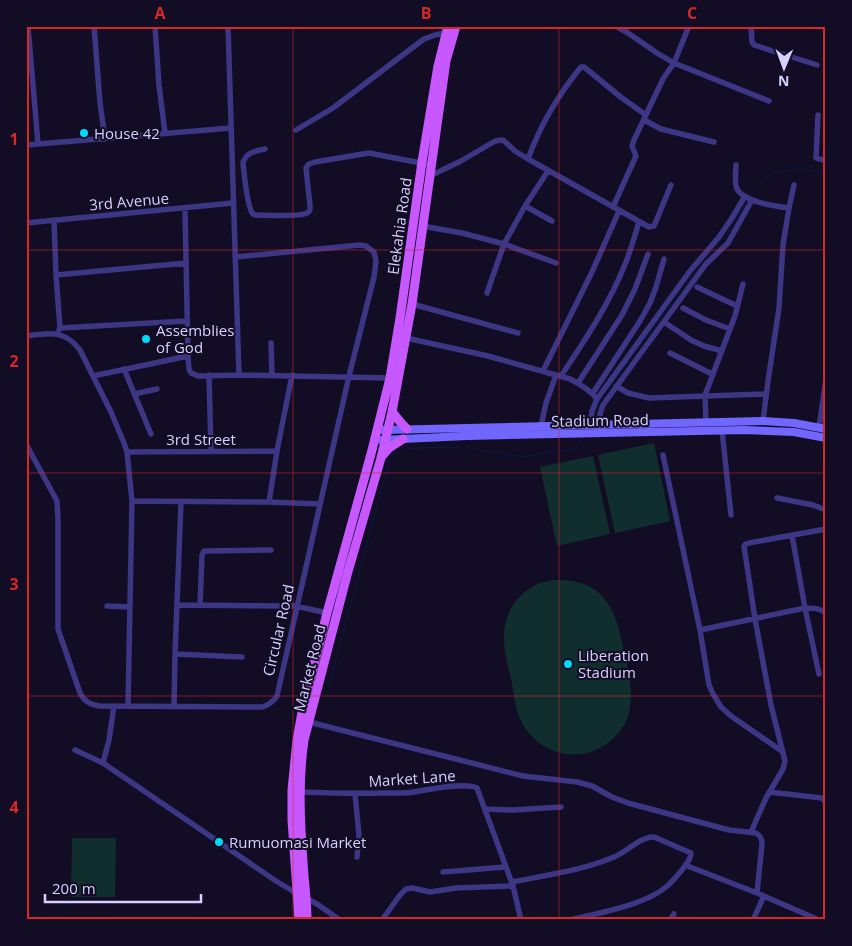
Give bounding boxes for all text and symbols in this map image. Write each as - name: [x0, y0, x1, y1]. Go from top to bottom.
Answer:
- text: A: [154, 2, 166, 24]
- text: B: [421, 2, 431, 24]
- text: C: [687, 2, 697, 24]
- north arrow: [760, 42, 810, 92]
- text: N: [778, 72, 790, 91]
- place label: House 42: [94, 123, 160, 143]
- marker: House 42: [78, 127, 90, 139]
- text: 1: [9, 128, 19, 150]
- street label: Elekahia Road: [382, 176, 416, 276]
- street label: 3rd Avenue: [88, 188, 170, 214]
- place label: Assemblies of God: [156, 320, 234, 357]
- marker: Assemblies of God: [140, 333, 152, 345]
- text: 2: [9, 350, 19, 372]
- street label: Stadium Road: [551, 409, 649, 431]
- street label: 3rd Street: [166, 429, 236, 449]
- text: 3: [9, 573, 19, 595]
- street label: Circular Road: [258, 582, 298, 678]
- street label: Market Road: [288, 622, 330, 714]
- place label: Liberation Stadium: [578, 645, 649, 682]
- marker: Liberation Stadium: [562, 658, 574, 670]
- street label: Market Lane: [368, 765, 456, 791]
- text: 4: [9, 796, 19, 818]
- place label: Rumuomasi Market: [229, 832, 366, 852]
- marker: Rumuomasi Market: [213, 836, 225, 848]
- scale bar: [45, 871, 201, 903]
- text: 200 m: [52, 878, 96, 898]

